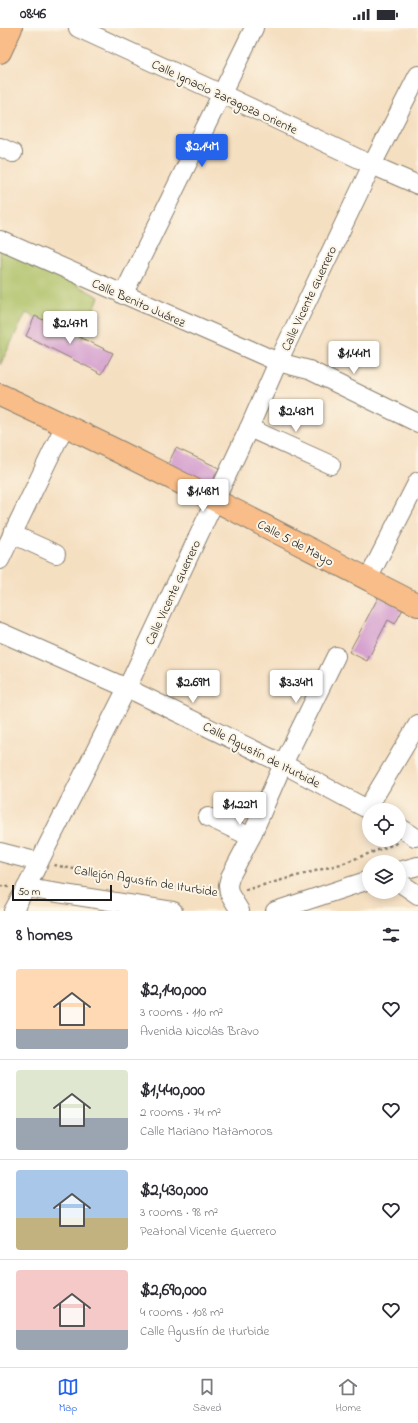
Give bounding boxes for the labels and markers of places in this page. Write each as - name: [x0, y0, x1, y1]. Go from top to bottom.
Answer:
- pin: $2.14M: [169, 134, 235, 168]
- pin: $2.47M: [37, 311, 103, 345]
- pin: $1.44M: [321, 341, 387, 375]
- pin: $2.43M: [263, 399, 329, 433]
- pin: $1.48M: [170, 479, 236, 513]
- pin: $2.69M: [160, 670, 226, 704]
- pin: $3.34M: [263, 670, 329, 704]
- pin: $1.22M: [207, 792, 273, 826]

